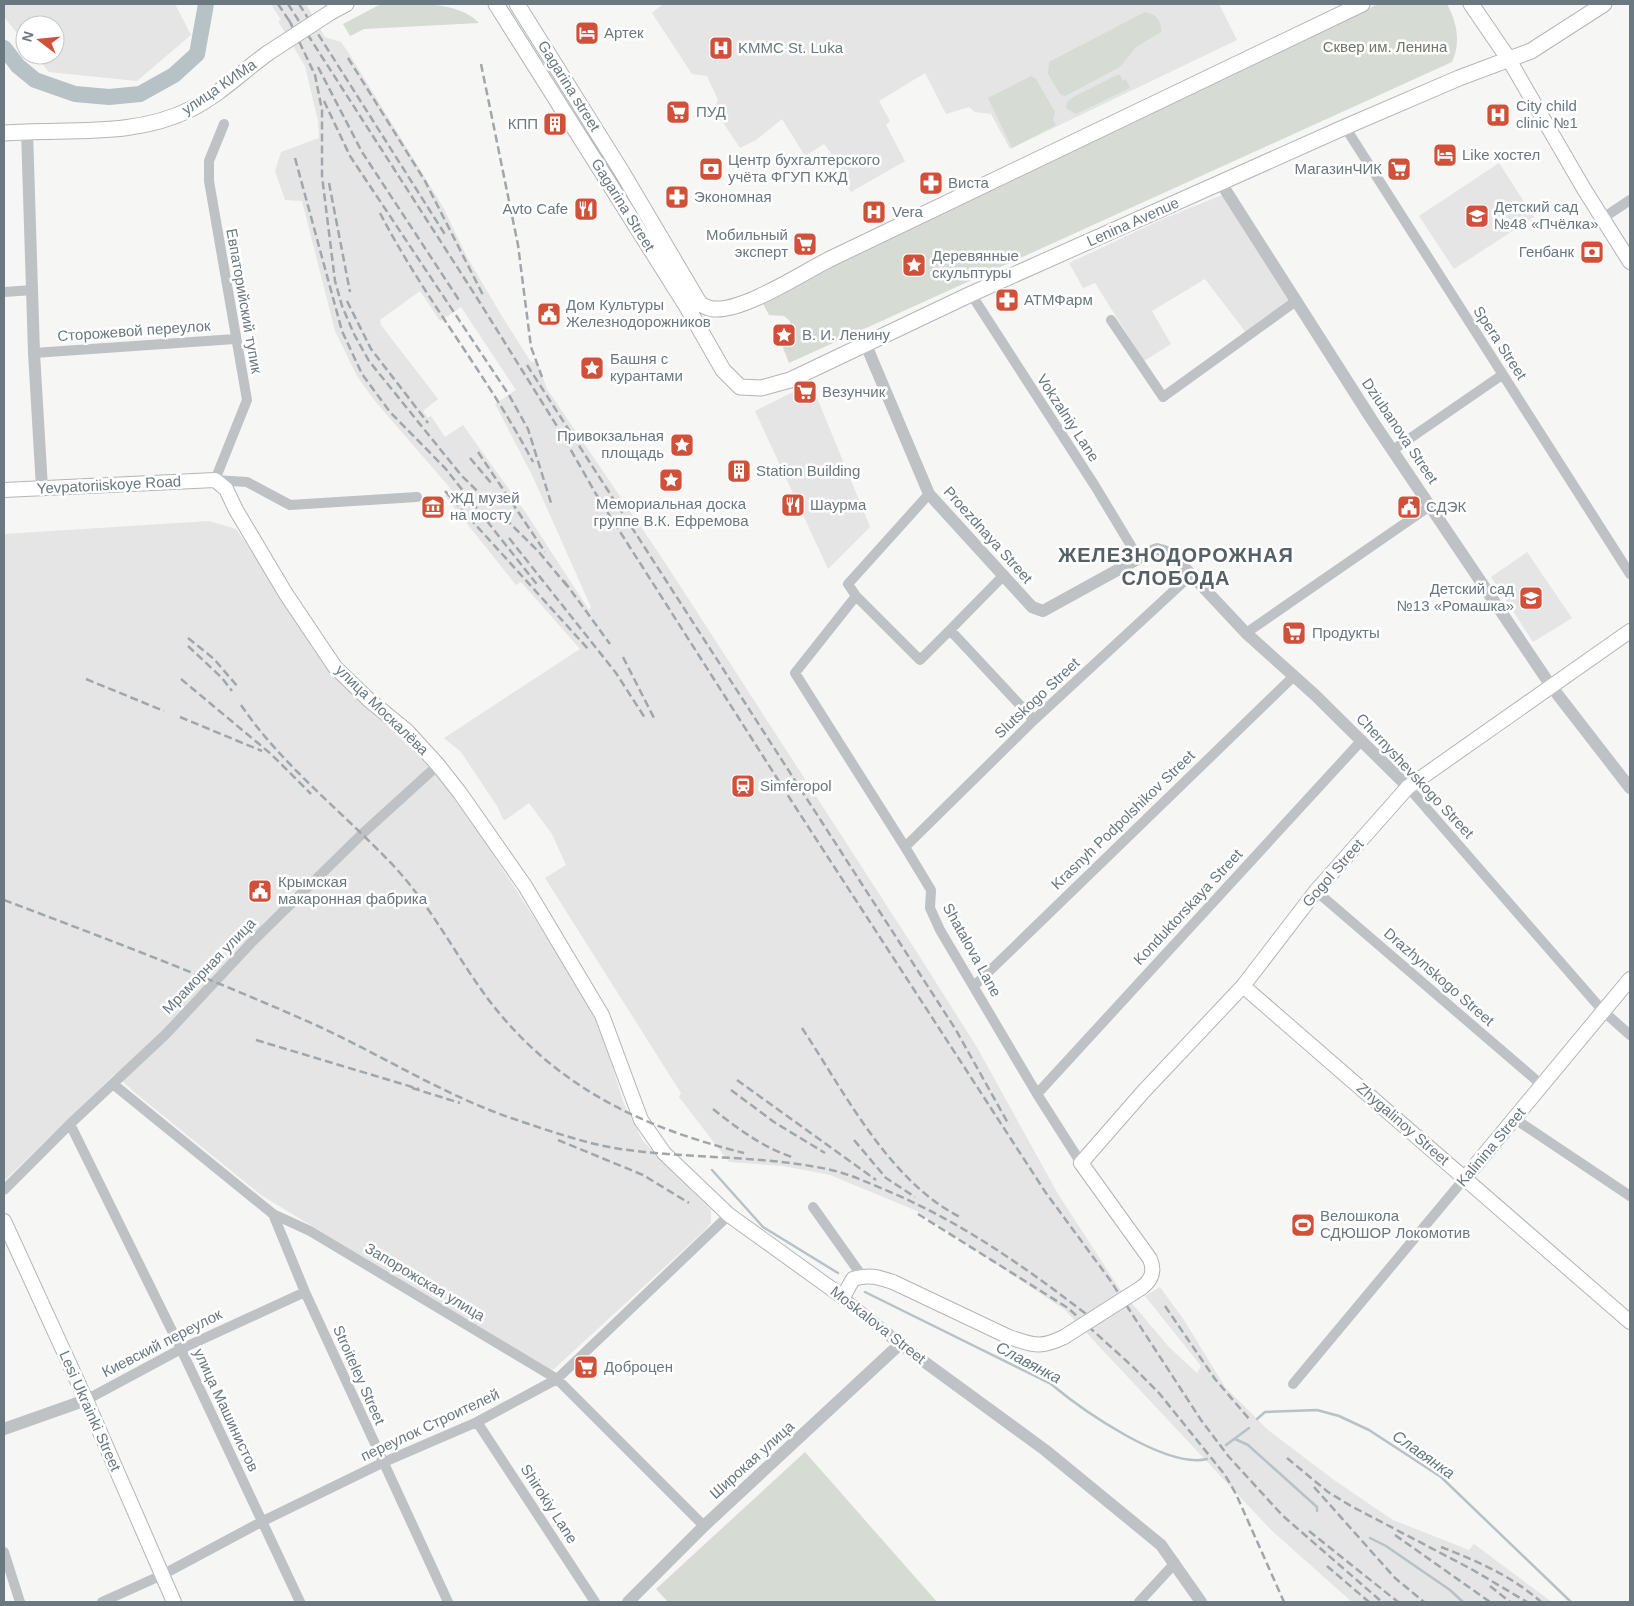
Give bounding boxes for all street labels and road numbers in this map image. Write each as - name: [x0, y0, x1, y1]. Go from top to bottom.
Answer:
- street label: Gagarina street: [535, 37, 604, 135]
- street label: улица КИМа: [178, 55, 260, 118]
- street label: Gagarina Street: [588, 155, 659, 255]
- street label: Lenina Avenue: [1084, 194, 1181, 249]
- street label: Евпаторийский тупик: [223, 227, 266, 375]
- street label: Spera Street: [1470, 303, 1531, 383]
- street label: Сторожевой переулок: [57, 317, 212, 344]
- street label: Vokzalniy Lane: [1034, 371, 1103, 465]
- street label: Dziubanova Street: [1359, 375, 1442, 487]
- street label: Yevpatoriiskoye Road: [36, 472, 182, 497]
- street label: Proezdnaya Street: [940, 483, 1037, 587]
- street label: Slutskogo Street: [991, 653, 1083, 741]
- street label: улица Москалёва: [332, 661, 433, 759]
- street label: Chernyshevskogo Street: [1353, 710, 1478, 842]
- street label: Krasnyh Podpolshikov Street: [1047, 746, 1198, 893]
- street label: Gogol Street: [1299, 835, 1367, 910]
- street label: Konduktorskaya Street: [1130, 845, 1246, 968]
- street label: Shatalova Lane: [940, 900, 1005, 999]
- street label: Мраморная улица: [159, 914, 259, 1017]
- street label: Drazhynskogo Street: [1381, 924, 1498, 1030]
- street label: Zhygalinoy Street: [1354, 1079, 1454, 1169]
- street label: Kalinina Street: [1453, 1103, 1529, 1190]
- street label: Запорожская улица: [362, 1239, 489, 1324]
- street label: Moskalova Street: [827, 1282, 930, 1367]
- street label: Киевский переулок: [99, 1305, 225, 1380]
- street label: Stroiteley Street: [330, 1323, 389, 1428]
- street label: улица Машинистов: [190, 1345, 262, 1474]
- street label: Lesi Ukrainki Street: [56, 1348, 125, 1474]
- street label: переулок Строителей: [358, 1385, 502, 1464]
- street label: Широкая улица: [706, 1417, 798, 1502]
- street label: Shirokiy Lane: [518, 1461, 581, 1546]

